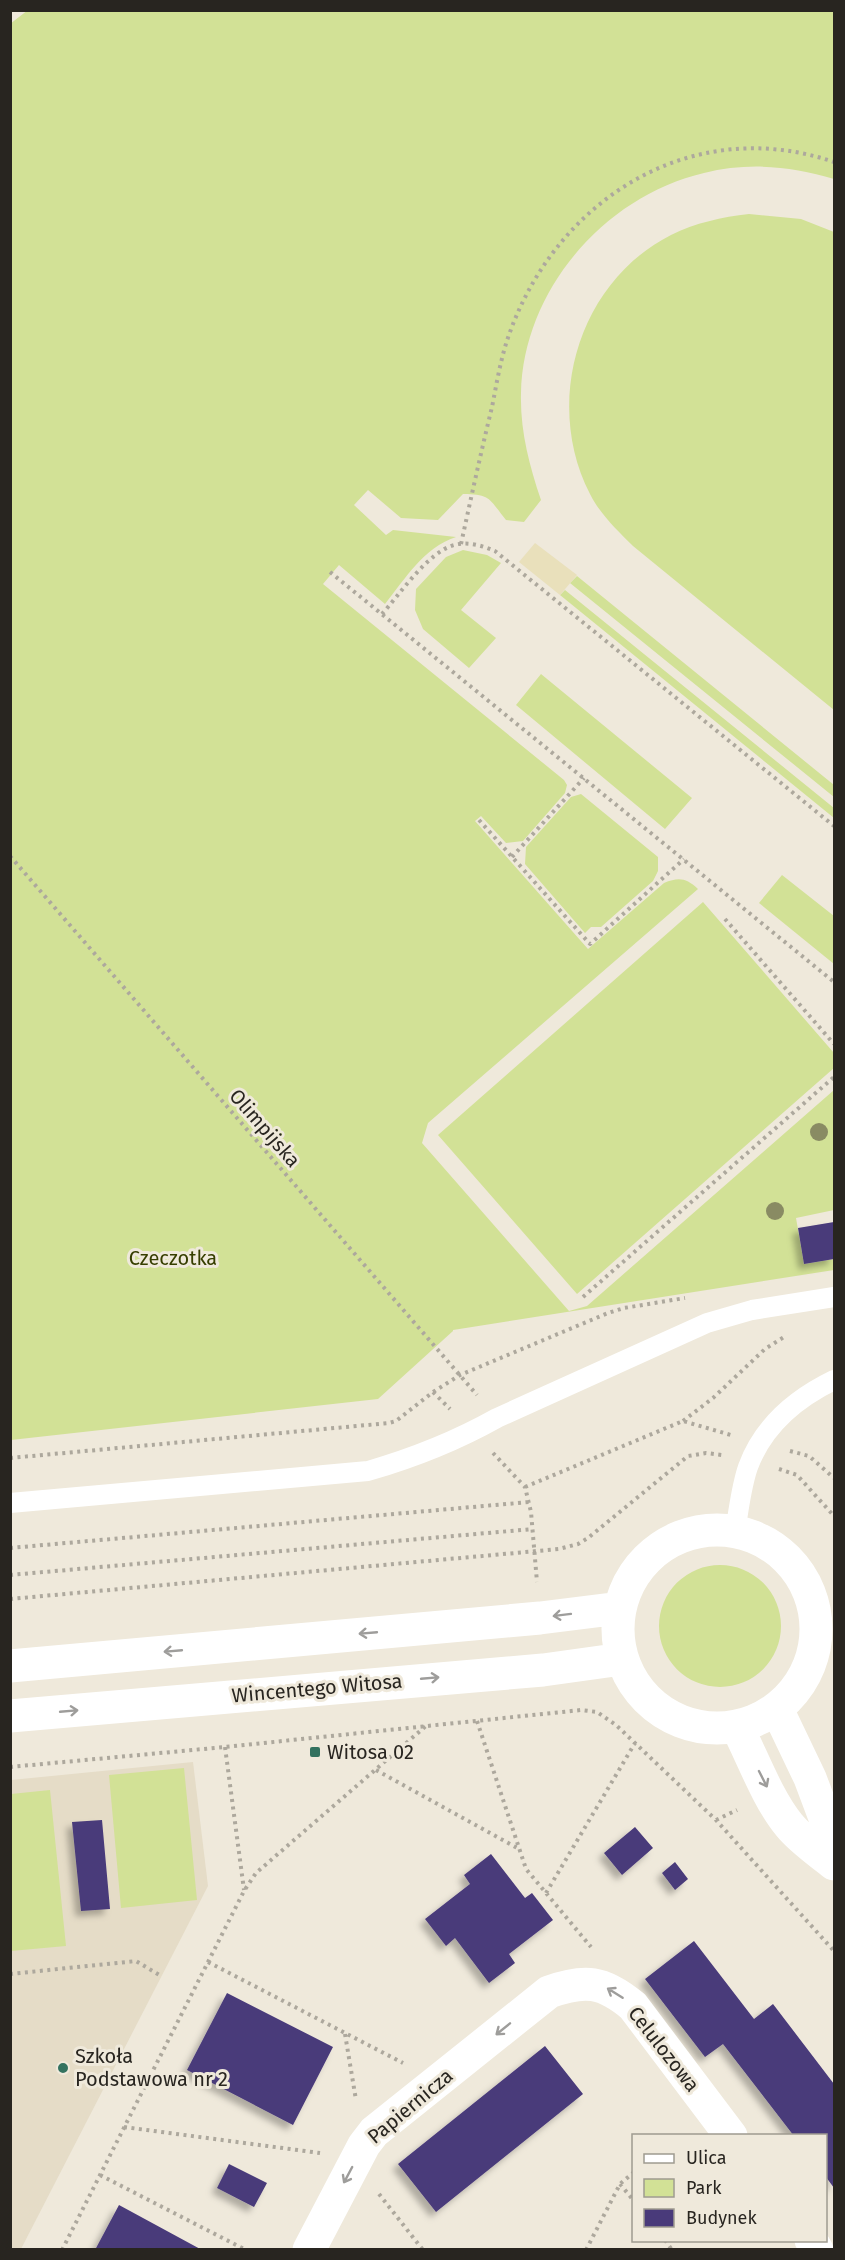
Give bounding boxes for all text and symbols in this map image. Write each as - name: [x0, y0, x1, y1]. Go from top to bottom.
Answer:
- street label: Olimpijska: [225, 1084, 305, 1172]
- park label: Czeczotka: [129, 1246, 217, 1270]
- one-way arrow: [552, 1610, 572, 1621]
- one-way arrow: [358, 1628, 378, 1639]
- one-way arrow: [164, 1646, 184, 1657]
- street label: Wincentego Witosa: [231, 1669, 403, 1707]
- one-way arrow: [420, 1672, 440, 1683]
- one-way arrow: [58, 1705, 78, 1716]
- place label: Witosa 02: [327, 1740, 414, 1764]
- marker: Witosa 02: [308, 1745, 322, 1759]
- one-way arrow: [757, 1770, 769, 1787]
- one-way arrow: [607, 1987, 624, 1999]
- street label: Celulozowa: [623, 2002, 705, 2096]
- one-way arrow: [496, 2022, 511, 2036]
- place label: Szkoła Podstawowa nr 2: [75, 2044, 228, 2091]
- marker: Szkoła Podstawowa nr 2: [56, 2061, 70, 2075]
- street label: Papiernicza: [363, 2063, 457, 2149]
- legend: [632, 2134, 827, 2242]
- text: Ulica: [686, 2147, 726, 2169]
- one-way arrow: [342, 2166, 353, 2184]
- text: Park: [686, 2177, 722, 2199]
- text: Budynek: [686, 2207, 757, 2229]

